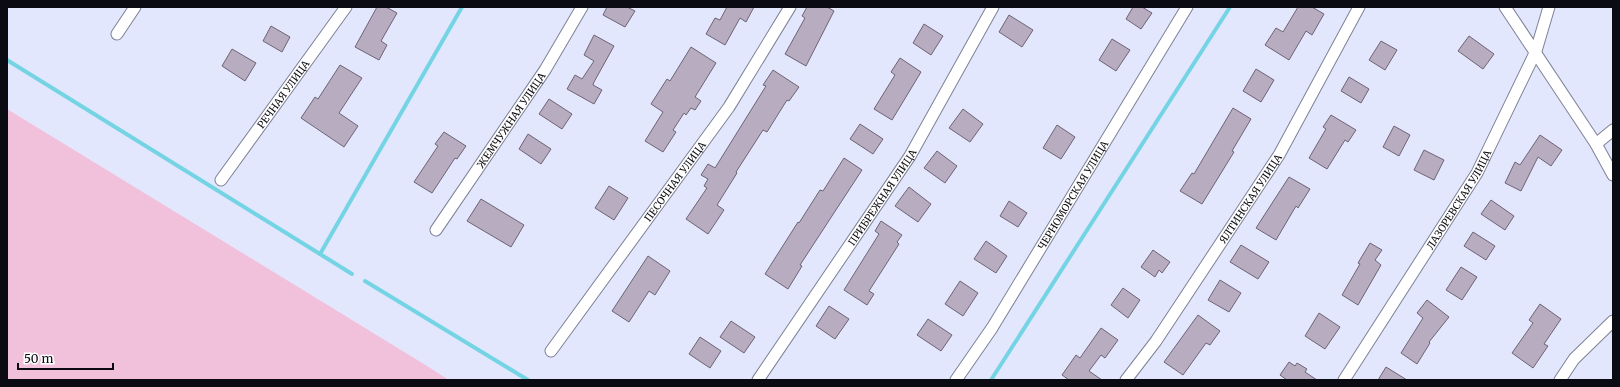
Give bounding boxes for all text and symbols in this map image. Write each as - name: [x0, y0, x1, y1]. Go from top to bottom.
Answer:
- street label: РЕЧНАЯ УЛИЦА: [254, 57, 313, 131]
- street label: ЖЕМЧУЖНАЯ УЛИЦА: [474, 69, 549, 170]
- street label: ЧЕРНОМОРСКАЯ УЛИЦА: [1035, 137, 1111, 252]
- street label: ПЕСОЧНАЯ УЛИЦА: [641, 138, 709, 224]
- street label: ПРИБРЕЖНАЯ УЛИЦА: [845, 146, 920, 248]
- street label: ЛАЗОРЕВСКАЯ УЛИЦА: [1423, 147, 1494, 252]
- street label: ЯЛТИНСКАЯ УЛИЦА: [1216, 151, 1285, 246]
- scale bar: [18, 345, 113, 371]
- text: 50 m: [24, 351, 53, 366]

